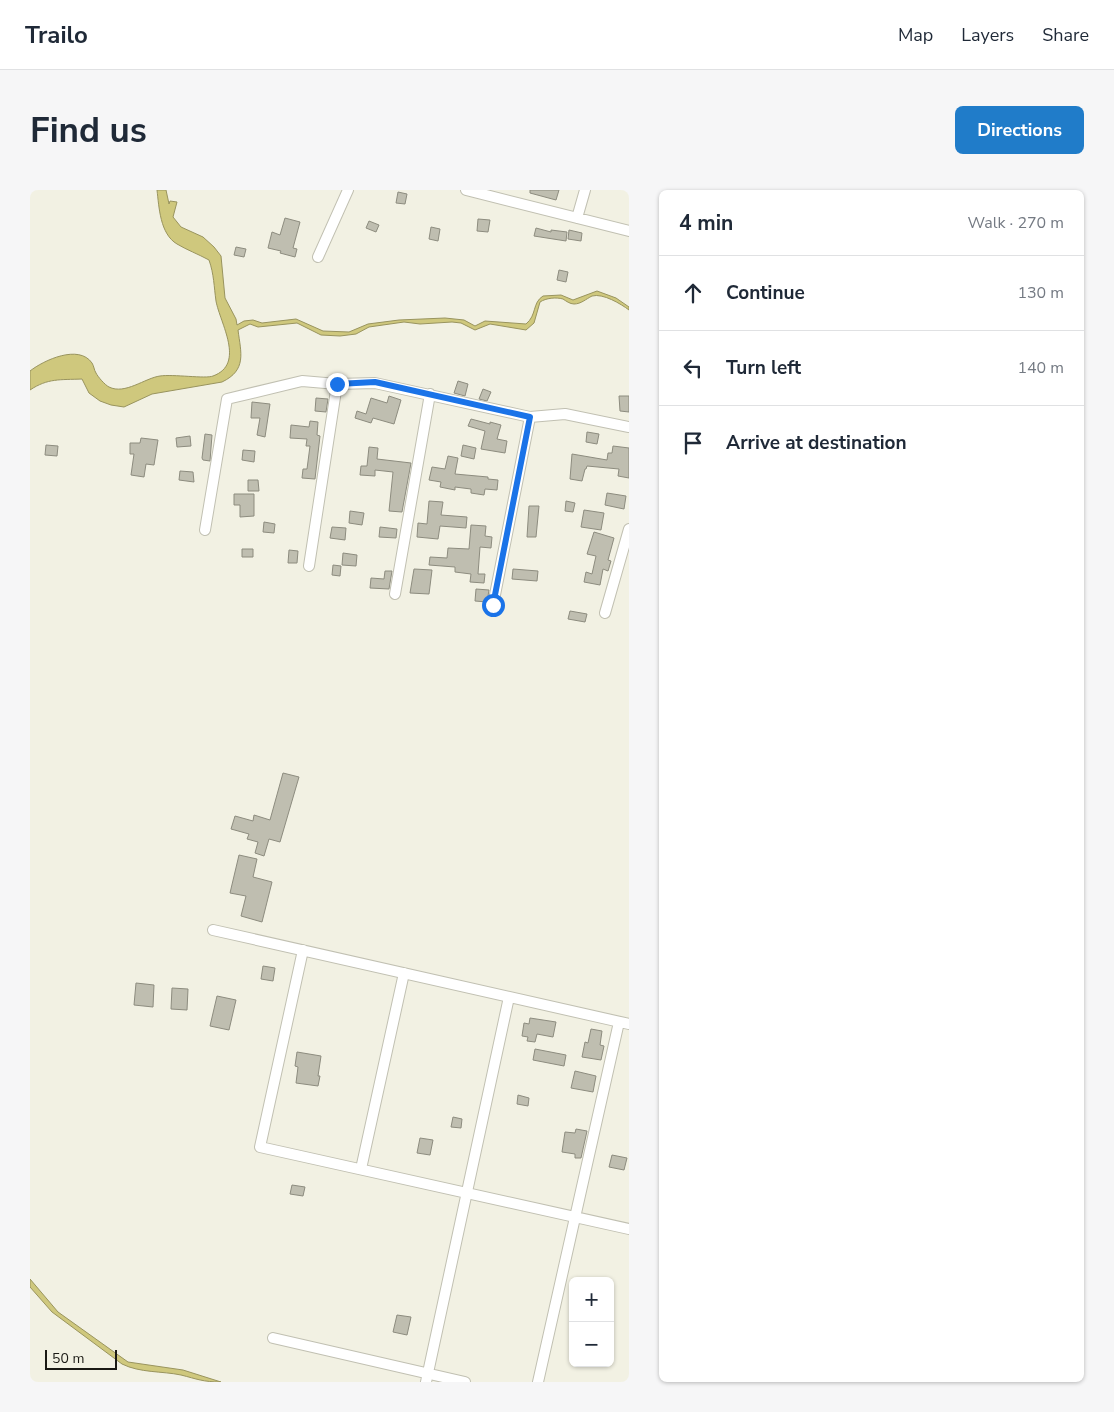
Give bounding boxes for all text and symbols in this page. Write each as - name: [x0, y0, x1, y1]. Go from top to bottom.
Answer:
- text: Trailo: [25, 19, 88, 51]
- text: Map: [898, 23, 933, 47]
- text: Layers: [961, 23, 1014, 47]
- text: Share: [1042, 23, 1089, 47]
- button: Directions: [955, 106, 1084, 154]
- text: Find us: [30, 107, 147, 154]
- text: 4 min: [679, 209, 733, 237]
- text: Walk · 270 m: [968, 212, 1064, 234]
- icon: ahead: [679, 279, 707, 307]
- text: Continue: [726, 280, 805, 306]
- text: 130 m: [1017, 282, 1064, 304]
- icon: left: [679, 354, 707, 382]
- text: Turn left: [726, 355, 801, 381]
- text: 140 m: [1017, 357, 1064, 379]
- route end: [326, 373, 349, 396]
- icon: arrive: [679, 429, 707, 457]
- text: Arrive at destination: [726, 430, 907, 456]
- route start: [482, 594, 505, 617]
- map controls: [569, 1277, 614, 1367]
- button: +: [569, 1277, 614, 1322]
- button: −: [569, 1322, 614, 1367]
- scale bar: [45, 1347, 118, 1370]
- text: 50 m: [52, 1349, 84, 1368]

